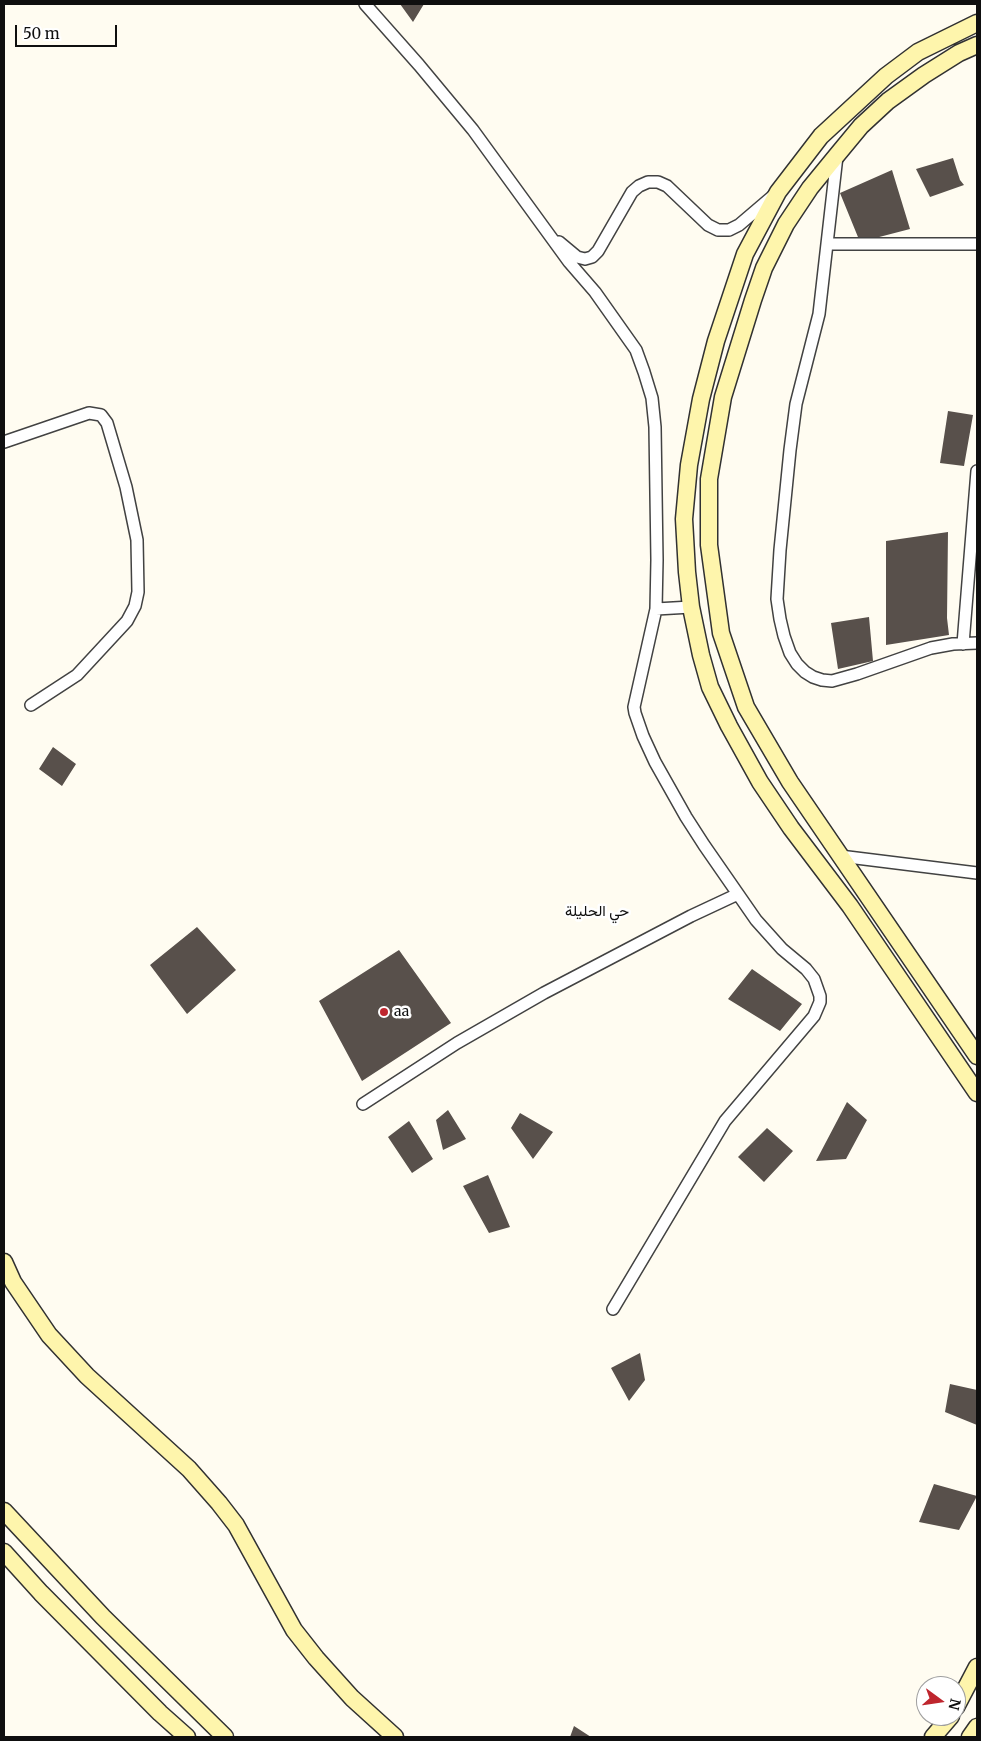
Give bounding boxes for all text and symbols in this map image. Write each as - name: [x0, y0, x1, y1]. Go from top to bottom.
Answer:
- scale bar: [18, 15, 120, 47]
- text: 50 m: [23, 24, 60, 43]
- district label: حي الحليلة: [565, 903, 629, 921]
- place label: aa: [394, 1004, 409, 1020]
- marker: aa: [378, 1006, 390, 1018]
- north arrow: [916, 1676, 966, 1726]
- text: N: [945, 1697, 965, 1712]

